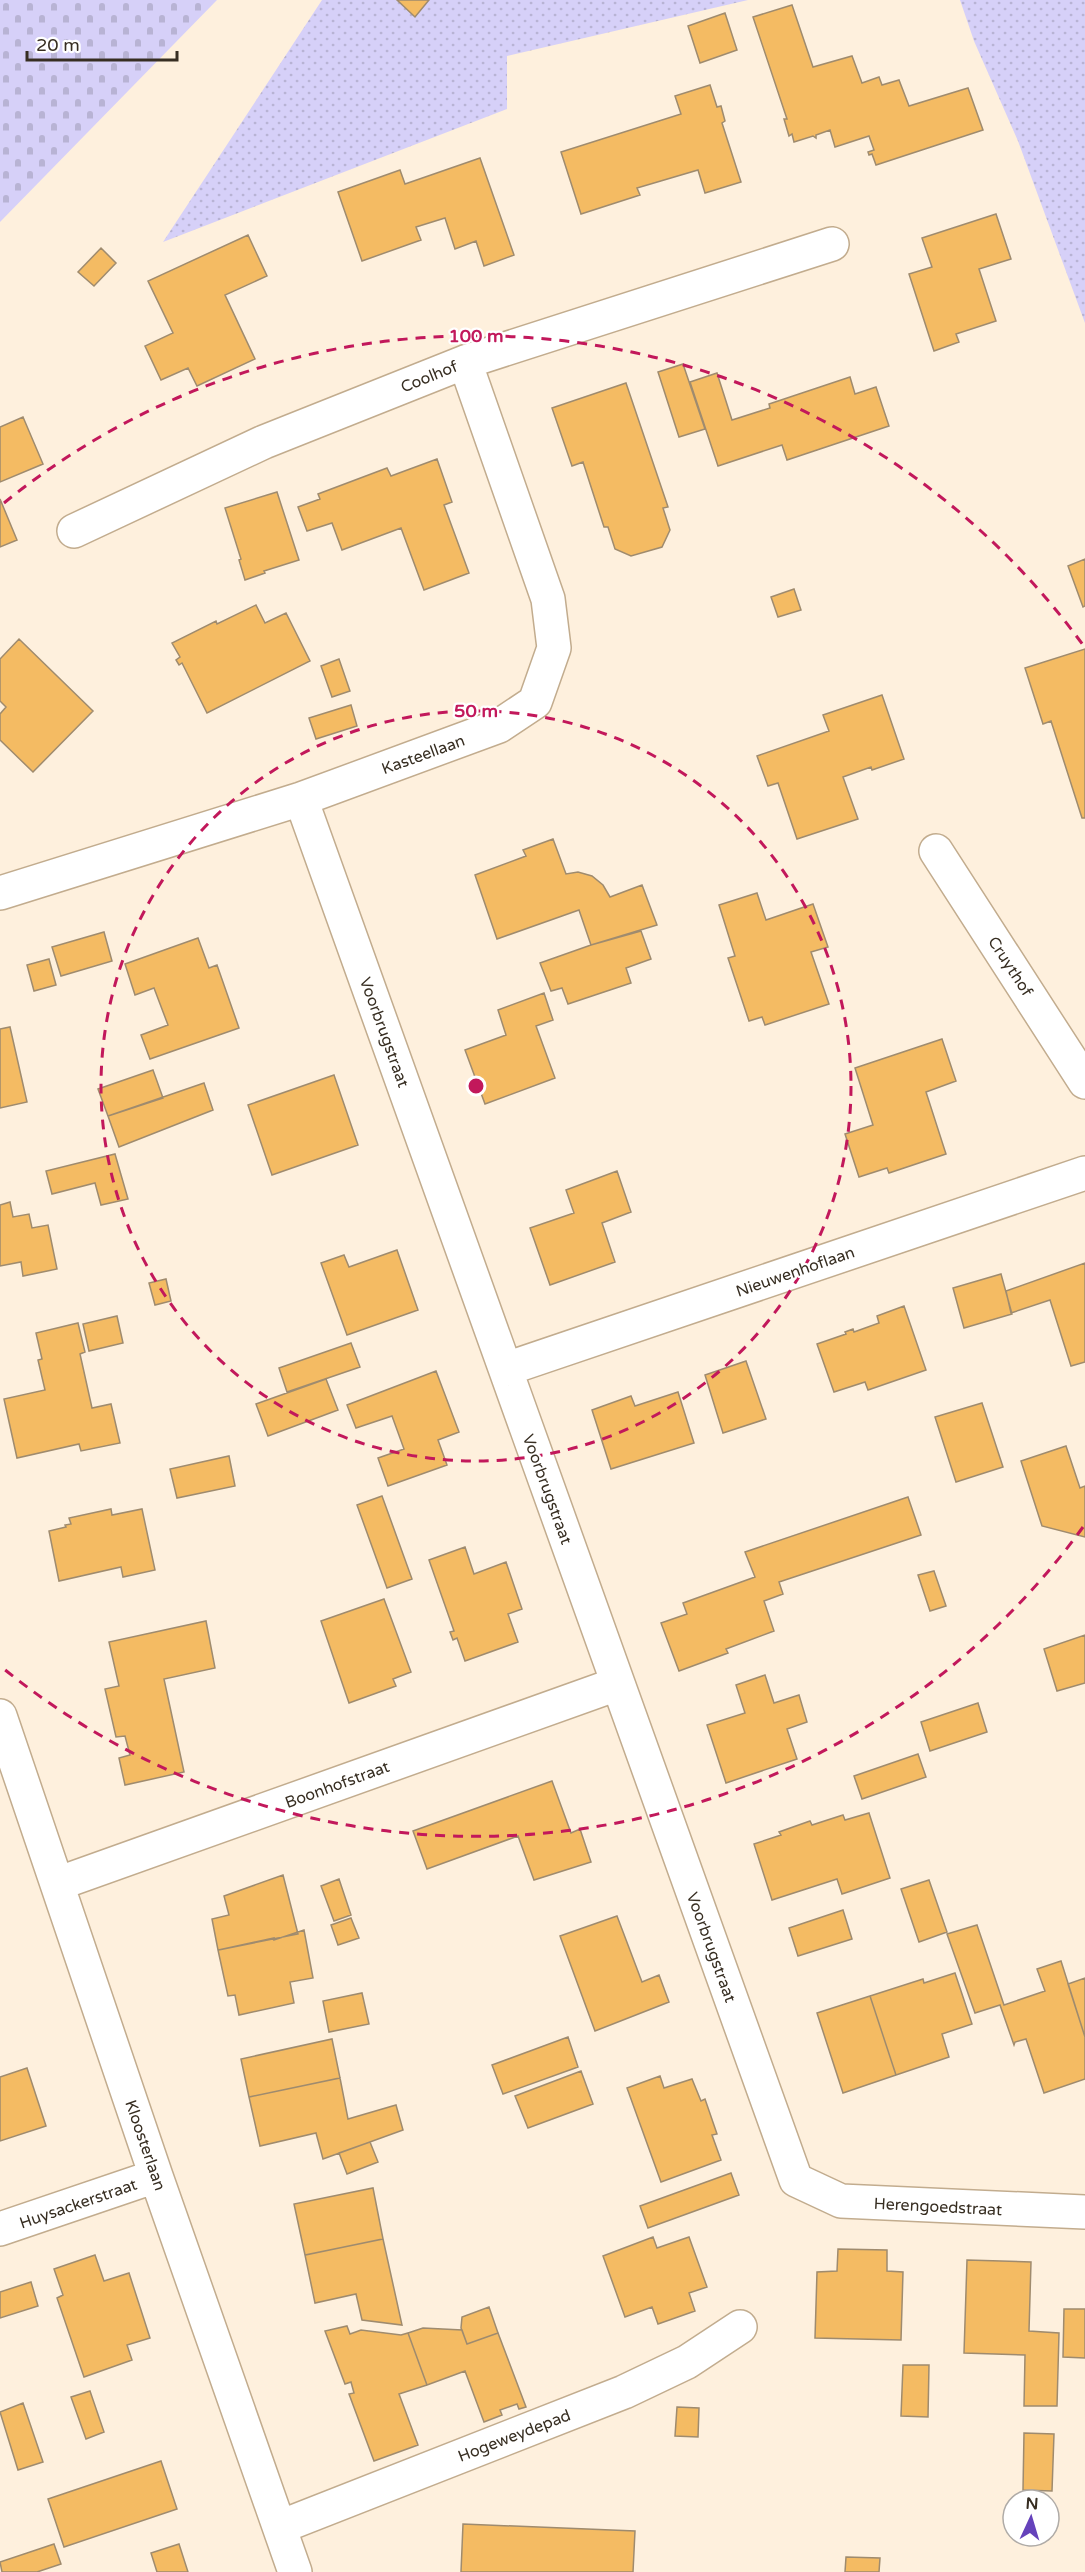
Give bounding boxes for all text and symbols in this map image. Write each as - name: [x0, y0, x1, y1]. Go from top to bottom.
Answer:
- scale bar: [27, 24, 177, 62]
- text: 20 m: [36, 34, 80, 56]
- text: 100 m: [448, 325, 504, 347]
- street label: Coolhof: [398, 356, 462, 397]
- text: 50 m: [454, 700, 498, 722]
- street label: Kasteellaan: [379, 731, 468, 779]
- street label: Cruythof: [983, 933, 1037, 1001]
- street label: Voorbrugstraat: [355, 975, 413, 1090]
- centre of rings: [466, 1076, 486, 1096]
- street label: Nieuwenhoflaan: [733, 1242, 857, 1302]
- street label: Voorbrugstraat: [518, 1432, 576, 1547]
- street label: Boonhofstraat: [282, 1757, 392, 1813]
- street label: Voorbrugstraat: [682, 1890, 740, 2005]
- street label: Kloosterlaan: [120, 2097, 170, 2193]
- street label: Huysackerstraat: [17, 2174, 140, 2233]
- street label: Herengoedstraat: [873, 2194, 1003, 2220]
- street label: Hogeweydepad: [455, 2405, 573, 2467]
- north arrow: [1001, 2488, 1061, 2548]
- text: N: [1025, 2494, 1039, 2514]

